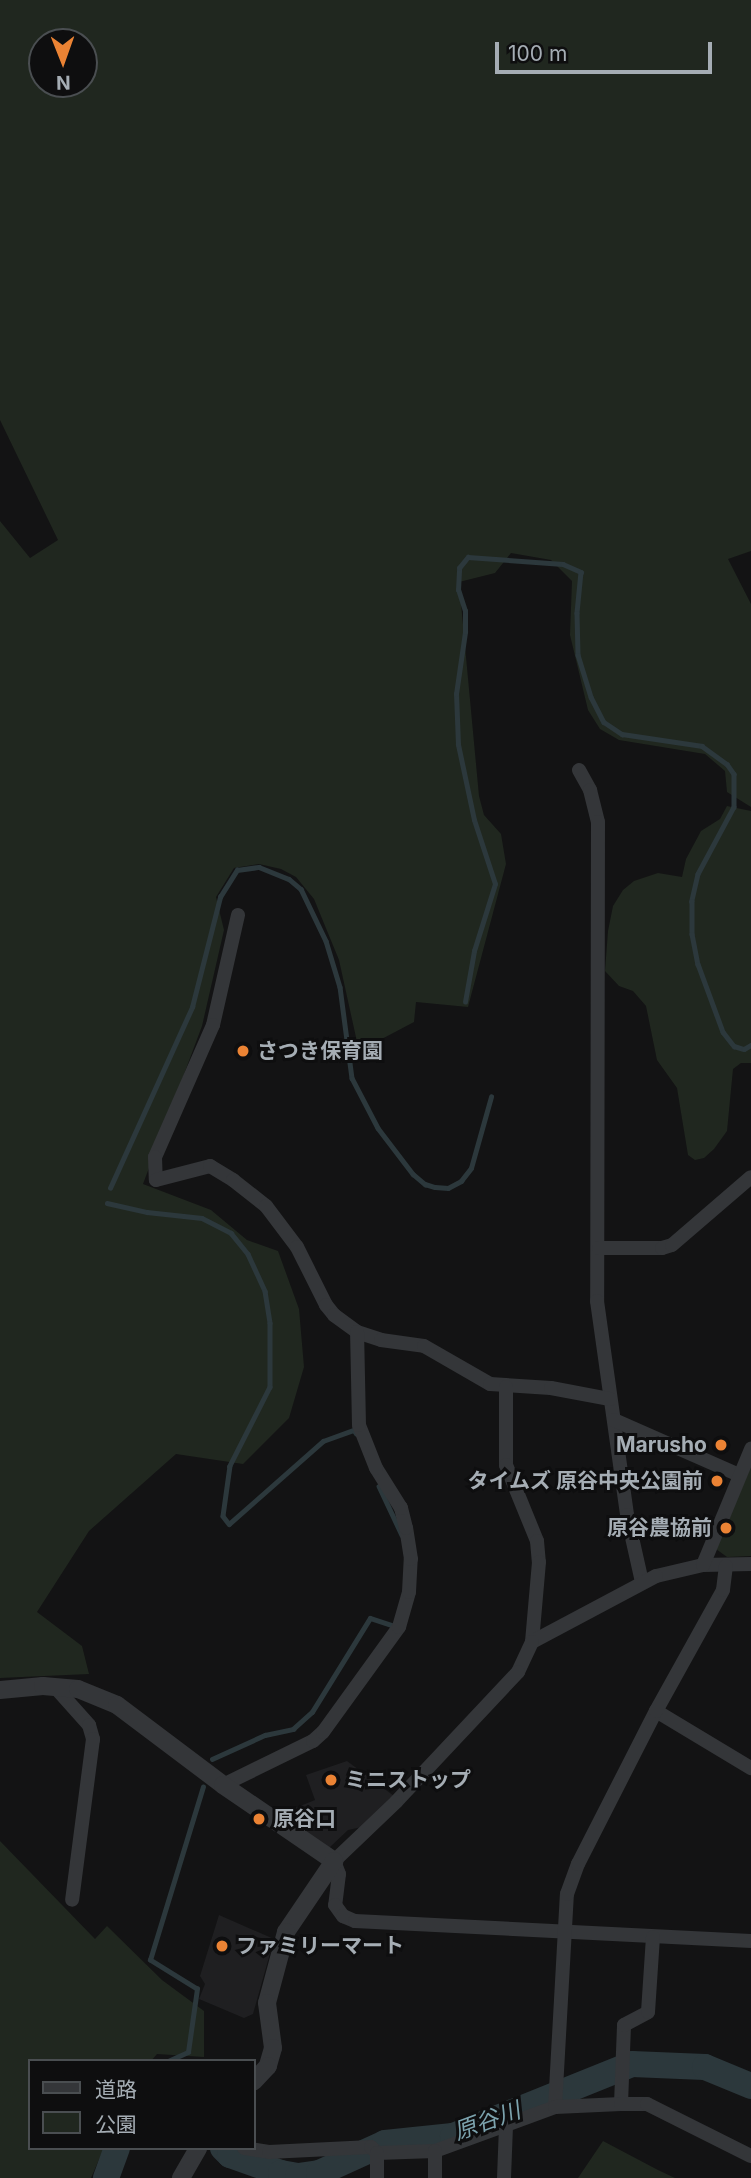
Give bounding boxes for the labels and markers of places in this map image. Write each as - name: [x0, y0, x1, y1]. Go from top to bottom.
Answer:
- place label: さつき保育園: [257, 1038, 383, 1064]
- marker: さつき保育園: [235, 1043, 251, 1059]
- place label: Marusho: [616, 1432, 707, 1458]
- marker: Marusho: [713, 1437, 729, 1453]
- place label: タイムズ 原谷中央公園前: [467, 1468, 703, 1494]
- marker: タイムズ 原谷中央公園前: [709, 1473, 725, 1489]
- place label: 原谷農協前: [607, 1515, 712, 1541]
- marker: 原谷農協前: [718, 1520, 734, 1536]
- place label: ミニストップ: [345, 1767, 471, 1793]
- marker: ミニストップ: [323, 1772, 339, 1788]
- place label: 原谷口: [273, 1806, 336, 1832]
- marker: 原谷口: [251, 1811, 267, 1827]
- place label: ファミリーマート: [236, 1933, 404, 1959]
- marker: ファミリーマート: [214, 1938, 230, 1954]

